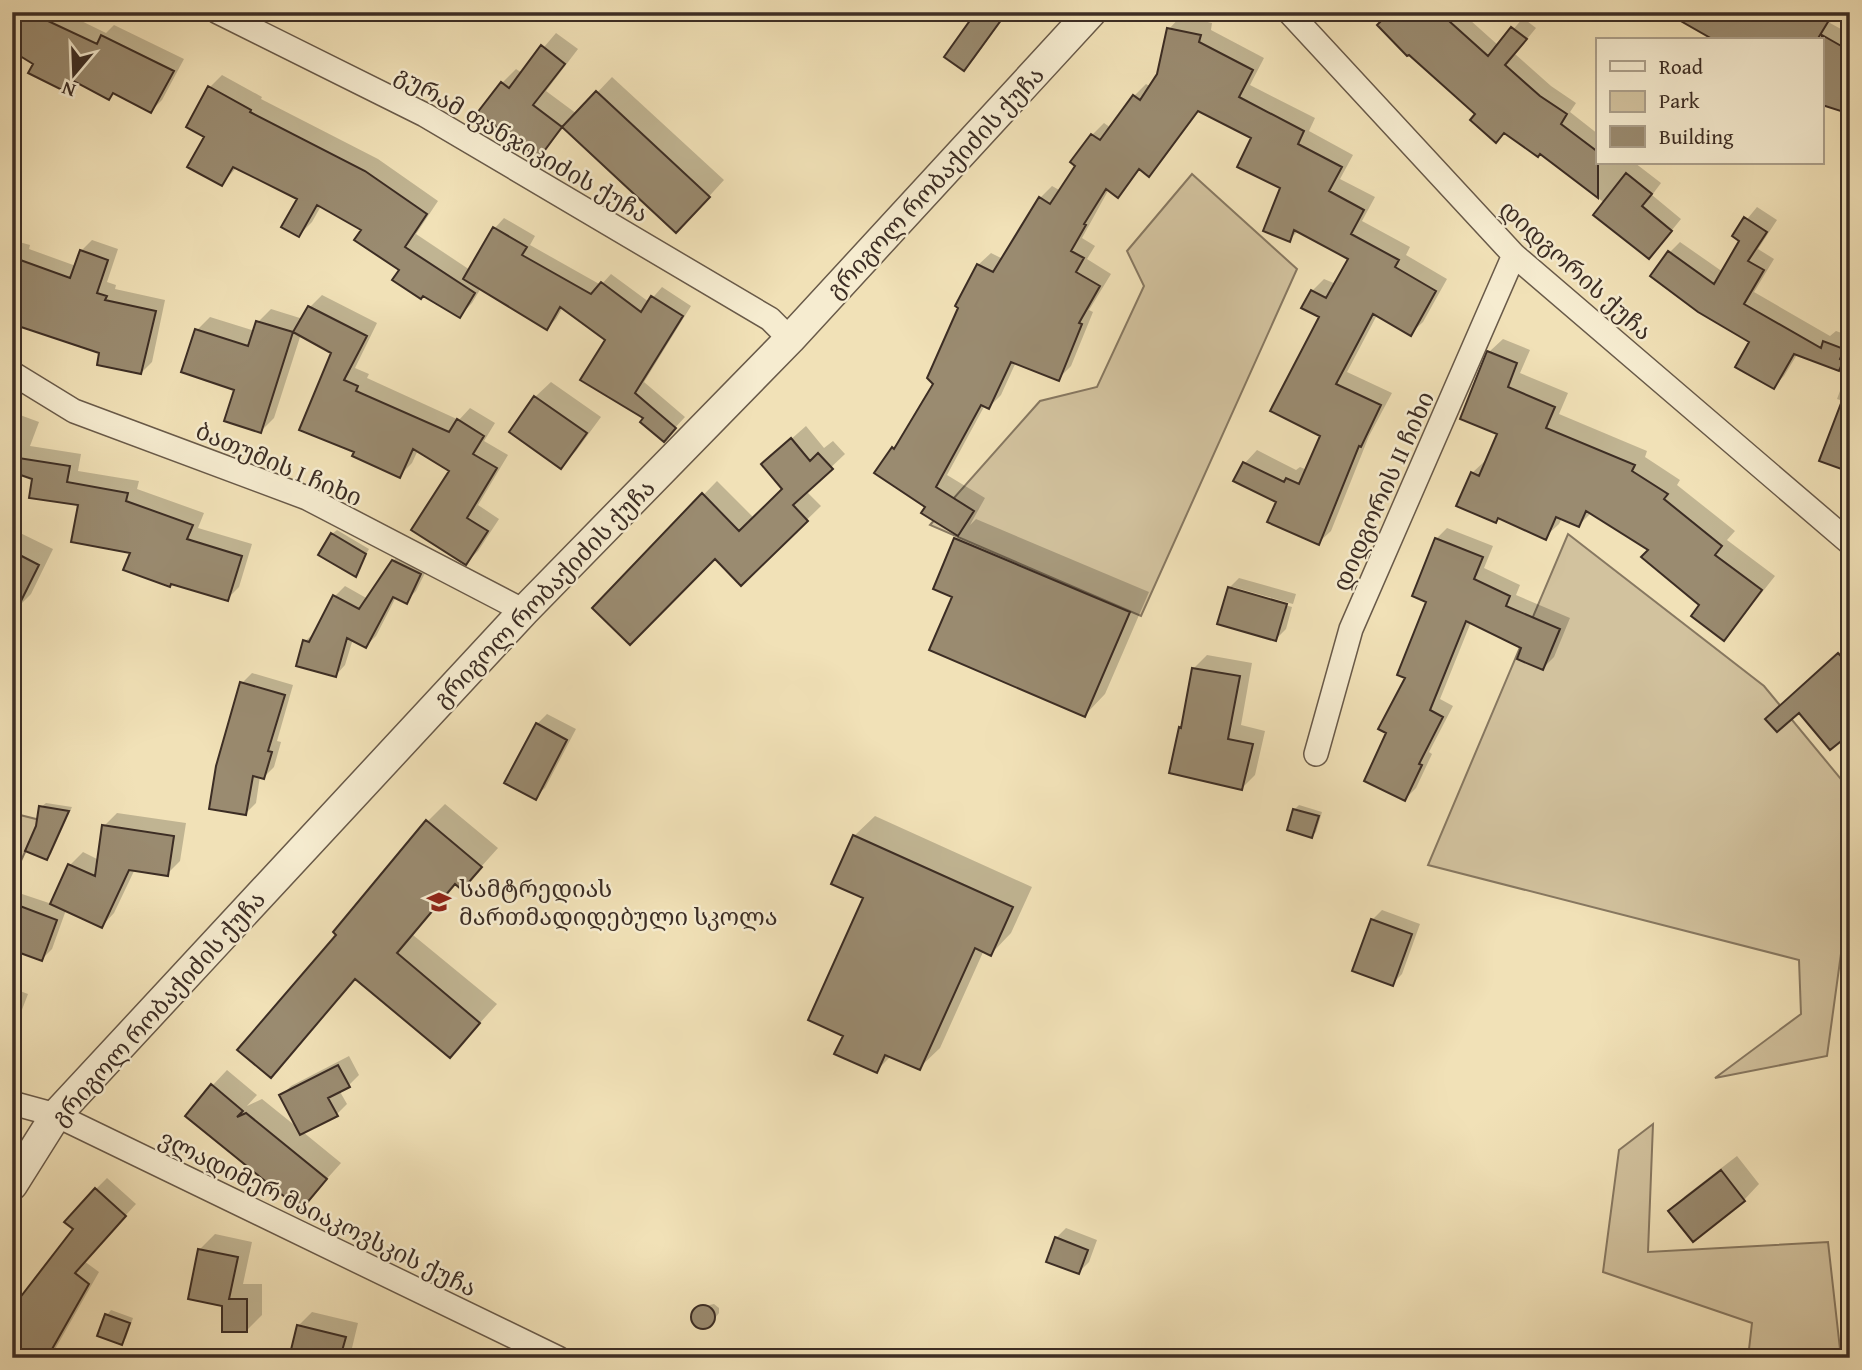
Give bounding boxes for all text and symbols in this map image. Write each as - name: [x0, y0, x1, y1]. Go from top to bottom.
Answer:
- north arrow: [38, 38, 108, 108]
- legend: [1596, 38, 1824, 164]
- text: Road: [1659, 51, 1704, 82]
- street label: გურამ ფანჯიკიძის ქუჩა: [389, 57, 655, 231]
- street label: გრიგოლ რობაქიძის ქუჩა: [818, 58, 1052, 306]
- text: N: [58, 75, 79, 105]
- text: Park: [1659, 85, 1700, 116]
- text: Building: [1659, 121, 1734, 152]
- street label: დიდგორის ქუჩა: [1492, 192, 1660, 348]
- street label: დიდგორის II ჩიხი: [1323, 386, 1443, 596]
- street label: ბათუმის I ჩიხი: [190, 413, 368, 515]
- street label: გრიგოლ რობაქიძის ქუჩა: [425, 471, 663, 715]
- place label: სამტრედიას მართმადიდებული სკოლა: [459, 871, 778, 934]
- street label: გრიგოლ რობაქიძის ქუჩა: [43, 883, 273, 1133]
- school or university icon: სამტრედიას მართმადიდებული სკოლა: [425, 888, 453, 916]
- street label: ვლადიმერ მაიაკოვსკის ქუჩა: [153, 1121, 483, 1305]

